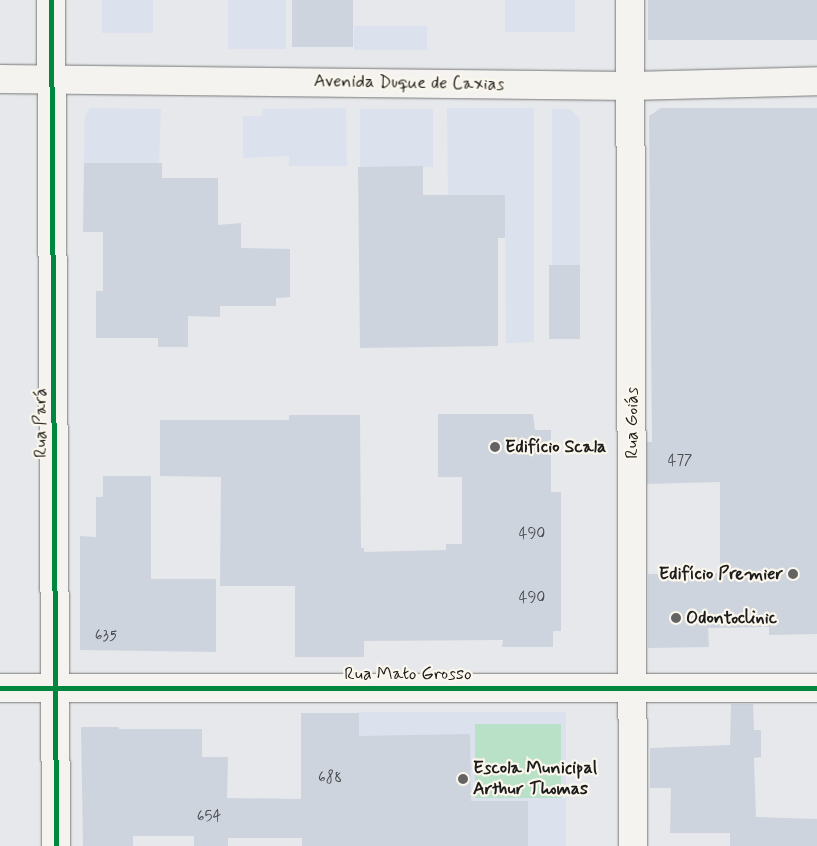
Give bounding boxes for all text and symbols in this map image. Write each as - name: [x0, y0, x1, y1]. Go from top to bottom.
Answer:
- street label: Avenida Duque de Caxias: [314, 71, 504, 95]
- street label: Rua Goiás: [621, 387, 643, 459]
- street label: Rua Pará: [30, 389, 52, 457]
- place label: Edifício Scala: [505, 436, 604, 458]
- marker: Edifício Scala: [489, 441, 501, 453]
- house number: 477: [668, 453, 692, 471]
- house number: 490: [519, 526, 545, 544]
- place label: Edifício Premier: [658, 563, 783, 585]
- marker: Edifício Premier: [787, 568, 799, 580]
- house number: 490: [519, 590, 545, 608]
- place label: Odontoclinic: [686, 607, 777, 629]
- marker: Odontoclinic: [670, 612, 682, 624]
- house number: 635: [95, 628, 117, 646]
- street label: Rua Mato Grosso: [346, 663, 470, 685]
- place label: Escola Municipal Arthur Thomas: [473, 758, 597, 801]
- house number: 688: [318, 770, 342, 788]
- marker: Escola Municipal Arthur Thomas: [457, 773, 469, 785]
- house number: 654: [197, 809, 221, 827]

